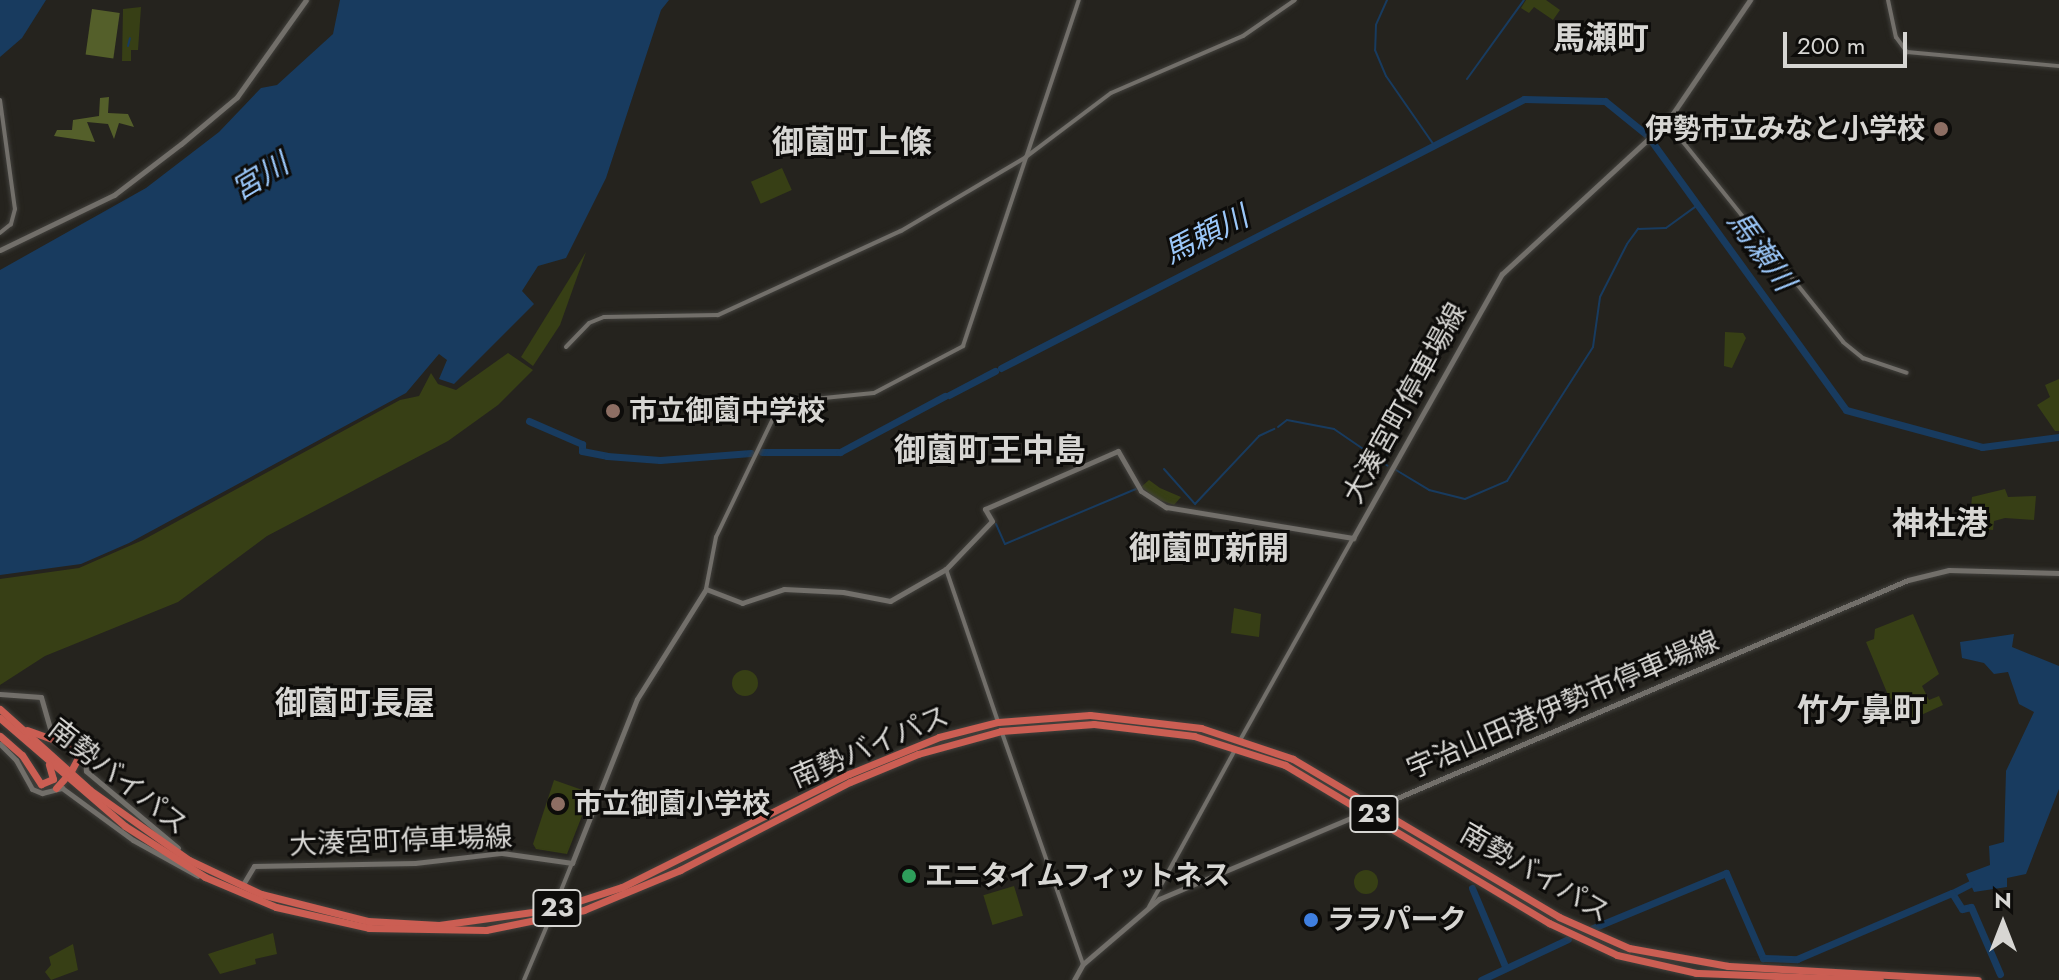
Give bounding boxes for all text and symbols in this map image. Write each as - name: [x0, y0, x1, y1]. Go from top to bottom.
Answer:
- scale bar: [1787, 16, 1911, 66]
- district label: 馬瀬町: [1553, 19, 1649, 57]
- text: 200 m: [1797, 28, 1865, 63]
- place label: 伊勢市立みなと小学校: [1645, 112, 1925, 146]
- marker: 伊勢市立みなと小学校: [1932, 120, 1950, 138]
- district label: 御薗町上條: [772, 123, 932, 161]
- water label: 宮川: [225, 146, 295, 208]
- water label: 馬頼川: [1158, 199, 1254, 271]
- water label: 馬瀬川: [1720, 204, 1802, 298]
- street label: 大湊宮町停車場線: [1336, 297, 1474, 509]
- place label: 市立御薗中学校: [629, 394, 825, 428]
- marker: 市立御薗中学校: [604, 402, 622, 420]
- district label: 御薗町王中島: [894, 431, 1086, 469]
- district label: 神社港: [1892, 504, 1988, 542]
- district label: 御薗町新開: [1129, 529, 1289, 567]
- street label: 宇治山田港伊勢市停車場線: [1402, 624, 1724, 786]
- district label: 御薗町長屋: [275, 684, 435, 722]
- district label: 竹ケ鼻町: [1797, 691, 1925, 729]
- street label: 南勢バイパス: [786, 699, 954, 795]
- street label: 南勢バイパス: [41, 712, 195, 842]
- place label: 市立御薗小学校: [574, 787, 770, 821]
- road number: 23: [1348, 792, 1400, 836]
- marker: 市立御薗小学校: [549, 795, 567, 813]
- street label: 南勢バイパス: [1454, 816, 1616, 930]
- street label: 大湊宮町停車場線: [288, 820, 514, 862]
- place label: エニタイムフィットネス: [925, 859, 1233, 893]
- marker: エニタイムフィットネス: [900, 867, 918, 885]
- north arrow: [1963, 884, 2043, 964]
- text: N: [1994, 884, 2012, 916]
- road number: 23: [531, 886, 583, 930]
- place label: ララパーク: [1327, 903, 1467, 937]
- marker: ララパーク: [1302, 911, 1320, 929]

